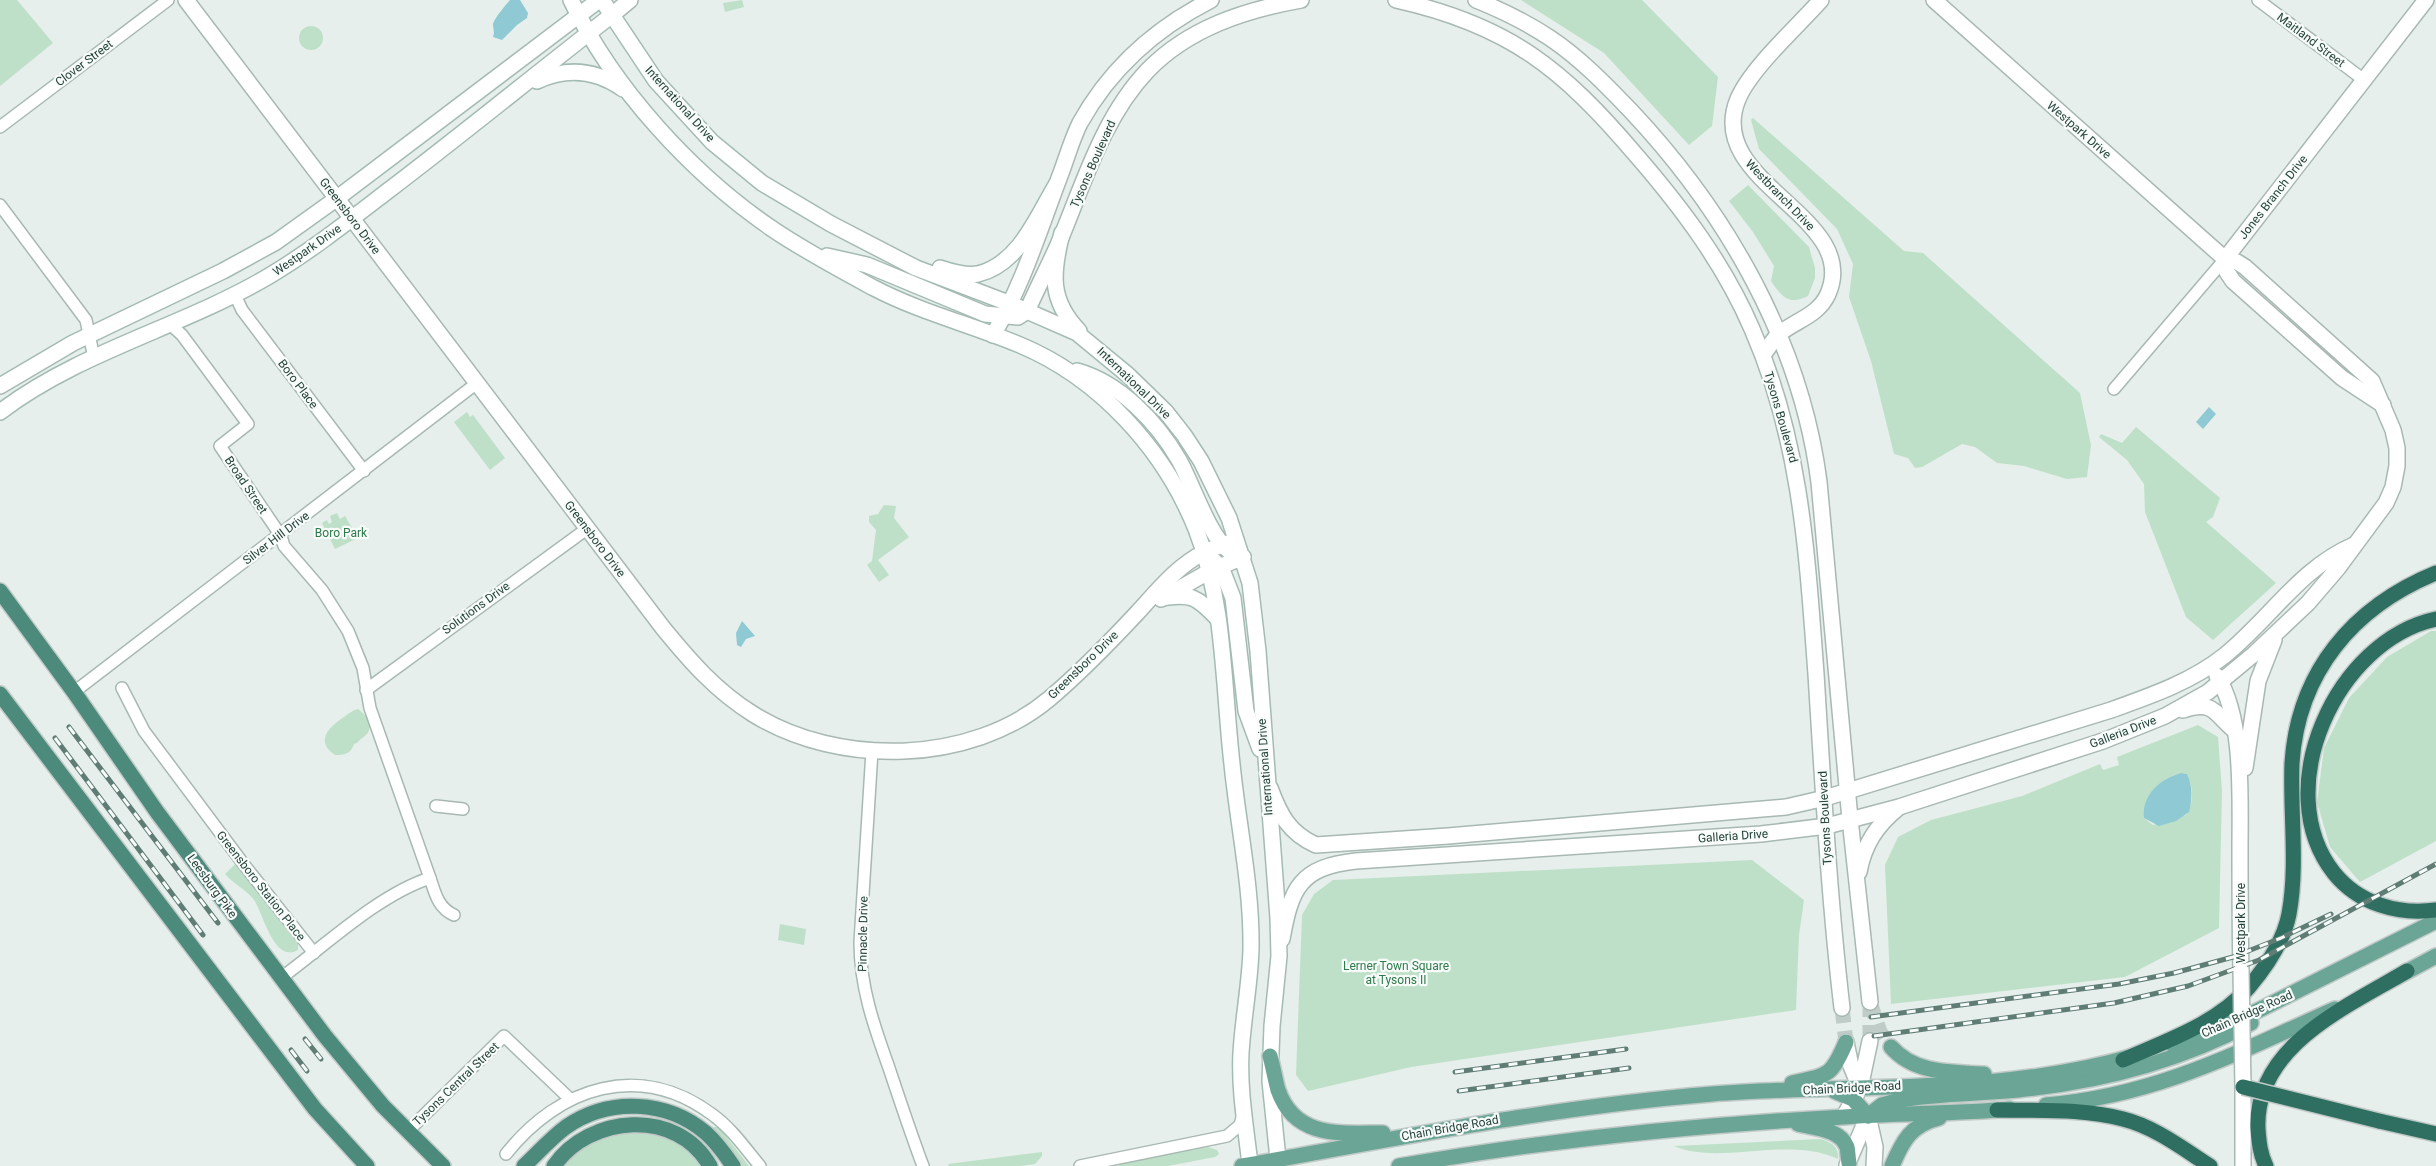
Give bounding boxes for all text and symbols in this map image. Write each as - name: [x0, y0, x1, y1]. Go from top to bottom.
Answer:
- street label: Maitland Street: [2274, 10, 2348, 70]
- street label: Clover Street: [53, 37, 116, 89]
- street label: International Drive: [642, 63, 718, 145]
- street label: Westpark Drive: [2044, 98, 2114, 162]
- street label: Tysons Boulevard: [1067, 118, 1119, 210]
- street label: Jones Branch Drive: [2236, 152, 2310, 242]
- street label: Westbranch Drive: [1742, 157, 1818, 233]
- street label: Greensboro Drive: [317, 175, 383, 257]
- street label: Westpark Drive: [270, 221, 344, 279]
- street label: International Drive: [1094, 344, 1174, 422]
- street label: Boro Place: [275, 357, 321, 411]
- street label: Tysons Boulevard: [1761, 370, 1801, 464]
- street label: Broad Street: [222, 454, 270, 516]
- street label: Greensboro Drive: [562, 498, 628, 580]
- street label: Silver Hill Drive: [240, 509, 312, 567]
- park label: Boro Park: [315, 526, 368, 540]
- street label: Solutions Drive: [440, 579, 512, 637]
- street label: Greensboro Drive: [1045, 628, 1121, 702]
- street label: Galleria Drive: [2088, 713, 2158, 751]
- street label: International Drive: [1255, 718, 1275, 816]
- street label: Tysons Boulevard: [1816, 771, 1834, 865]
- street label: Galleria Drive: [1697, 827, 1769, 845]
- street label: Greensboro Station Place: [214, 828, 308, 944]
- street label: Leesburg Pike: [184, 851, 240, 921]
- street label: Westpark Drive: [2234, 883, 2248, 963]
- street label: Pinnacle Drive: [855, 896, 871, 972]
- park label: Lerner Town Square at Tysons II: [1343, 959, 1449, 987]
- street label: Chain Bridge Road: [2199, 988, 2295, 1040]
- street label: Tysons Central Street: [410, 1039, 502, 1129]
- street label: Chain Bridge Road: [1803, 1078, 1901, 1098]
- street label: Chain Bridge Road: [1400, 1113, 1500, 1143]

